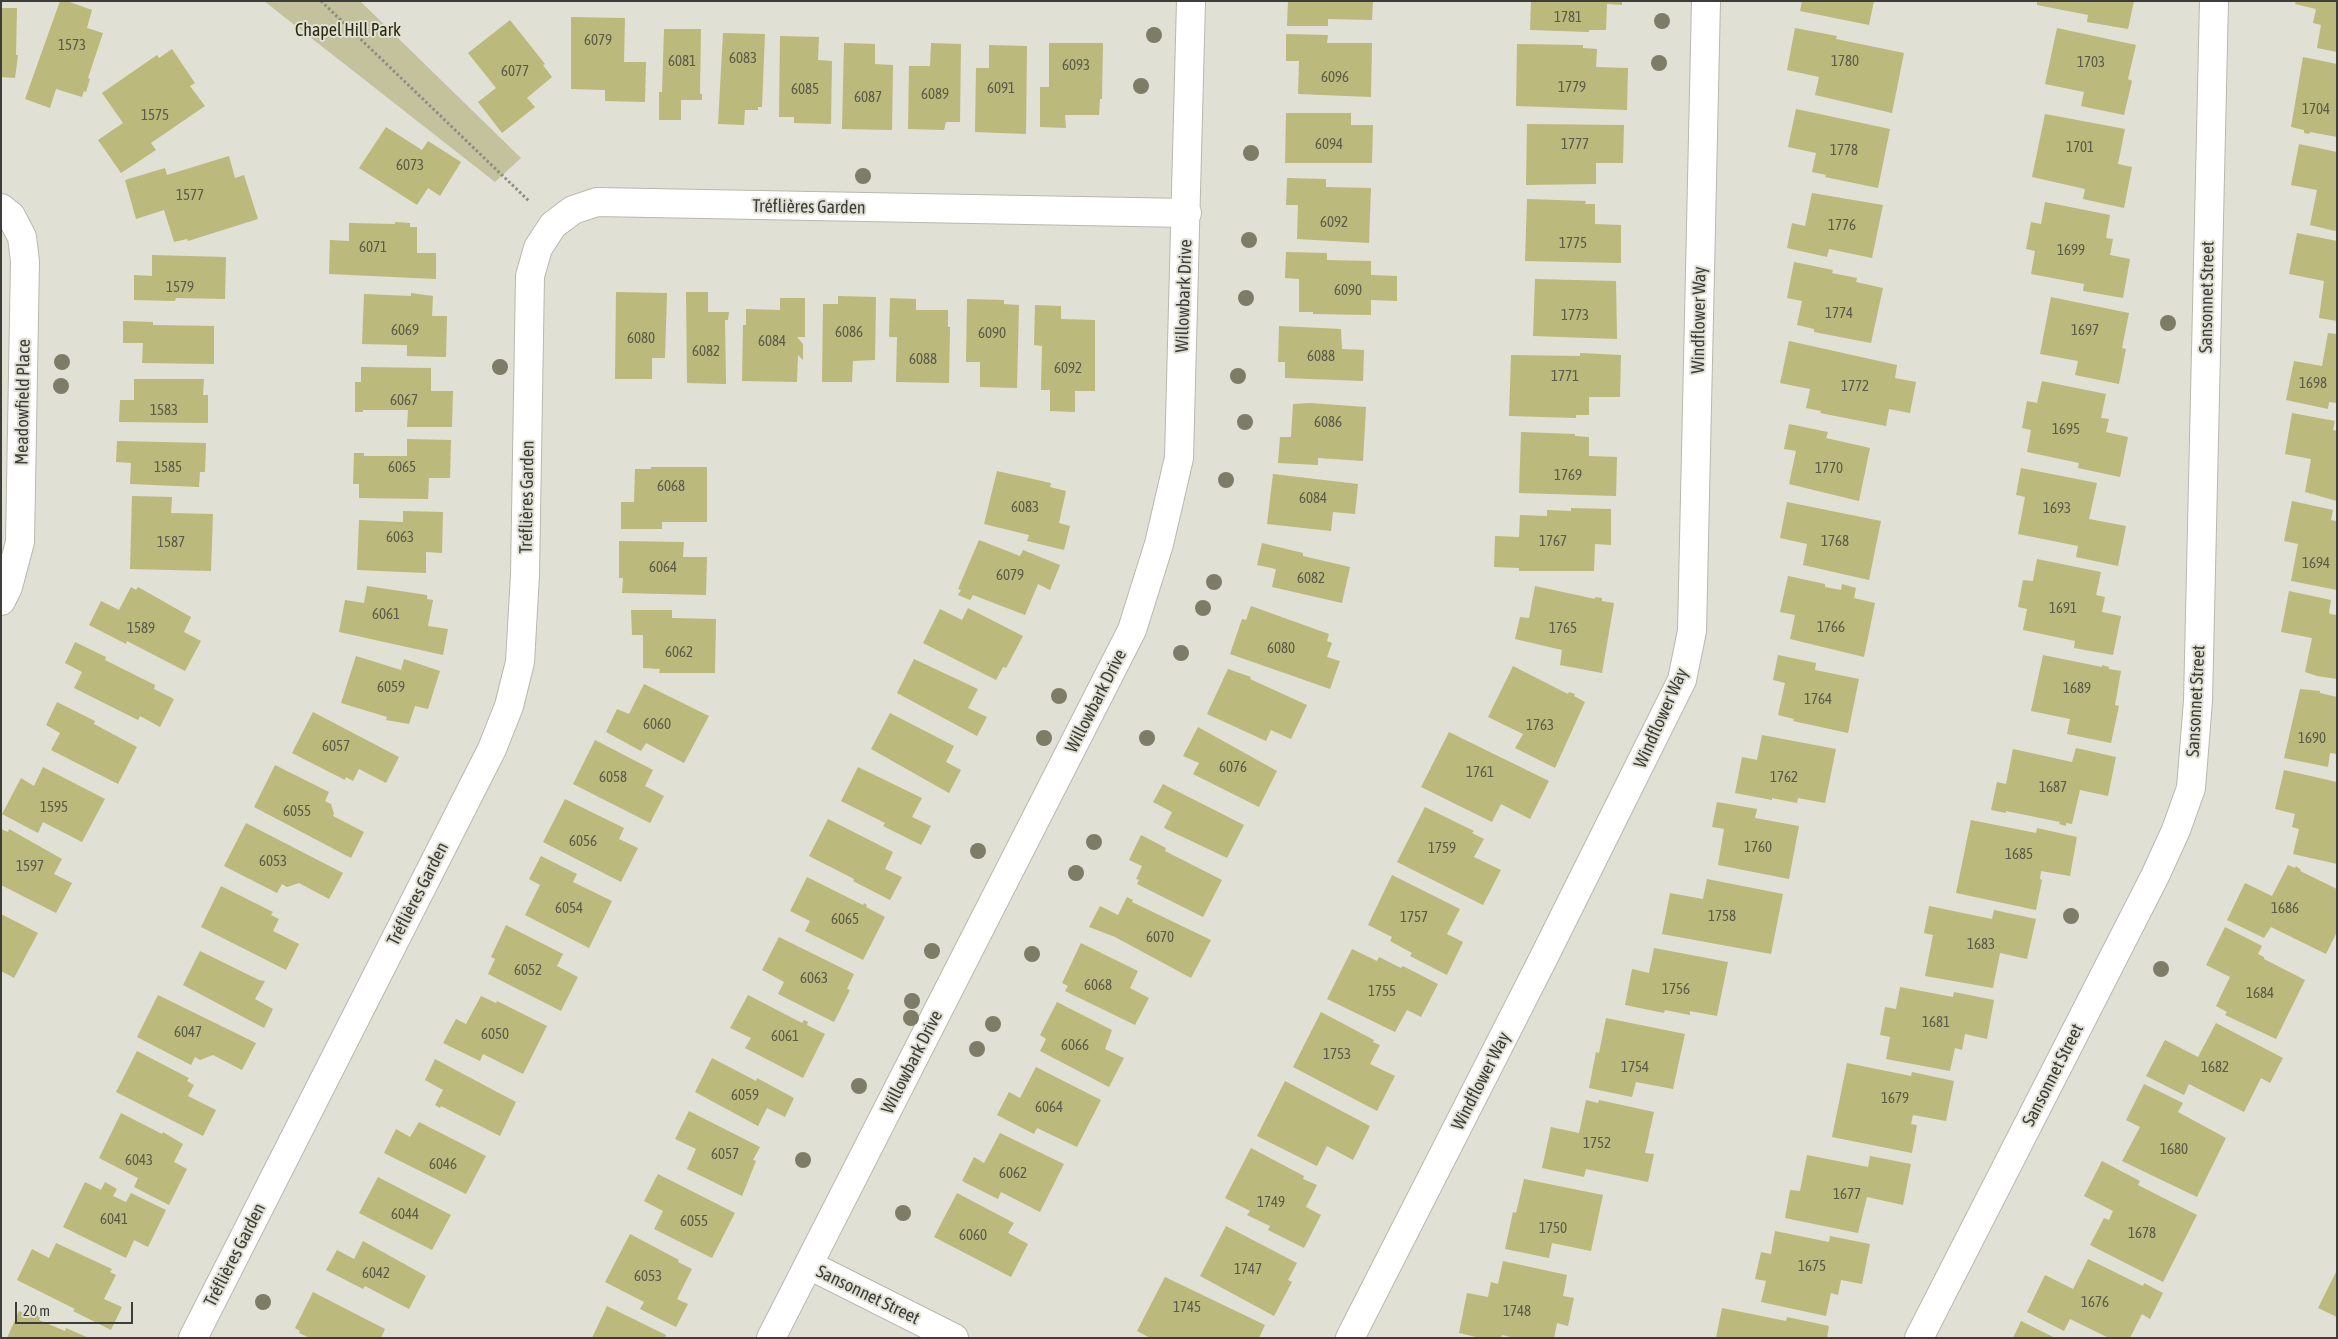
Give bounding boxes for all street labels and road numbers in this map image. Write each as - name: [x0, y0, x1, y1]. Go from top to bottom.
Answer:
- street label: Tréflières Garden: [752, 195, 866, 219]
- street label: Willowbark Drive: [1171, 239, 1197, 353]
- street label: Sansonnet Street: [2195, 241, 2219, 353]
- street label: Windflower Way: [1687, 266, 1711, 374]
- street label: Meadowfield Place: [11, 339, 35, 465]
- street label: Tréflières Garden: [515, 440, 539, 554]
- street label: Sansonnet Street: [2182, 644, 2210, 758]
- street label: Willowbark Drive: [1061, 646, 1131, 756]
- street label: Windflower Way: [1629, 665, 1693, 771]
- street label: Tréflières Garden: [383, 839, 453, 949]
- street label: Willowbark Drive: [877, 1007, 947, 1117]
- street label: Sansonnet Street: [2018, 1020, 2088, 1130]
- street label: Windflower Way: [1447, 1028, 1515, 1134]
- street label: Tréflières Garden: [200, 1200, 270, 1310]
- street label: Sansonnet Street: [813, 1261, 923, 1329]

